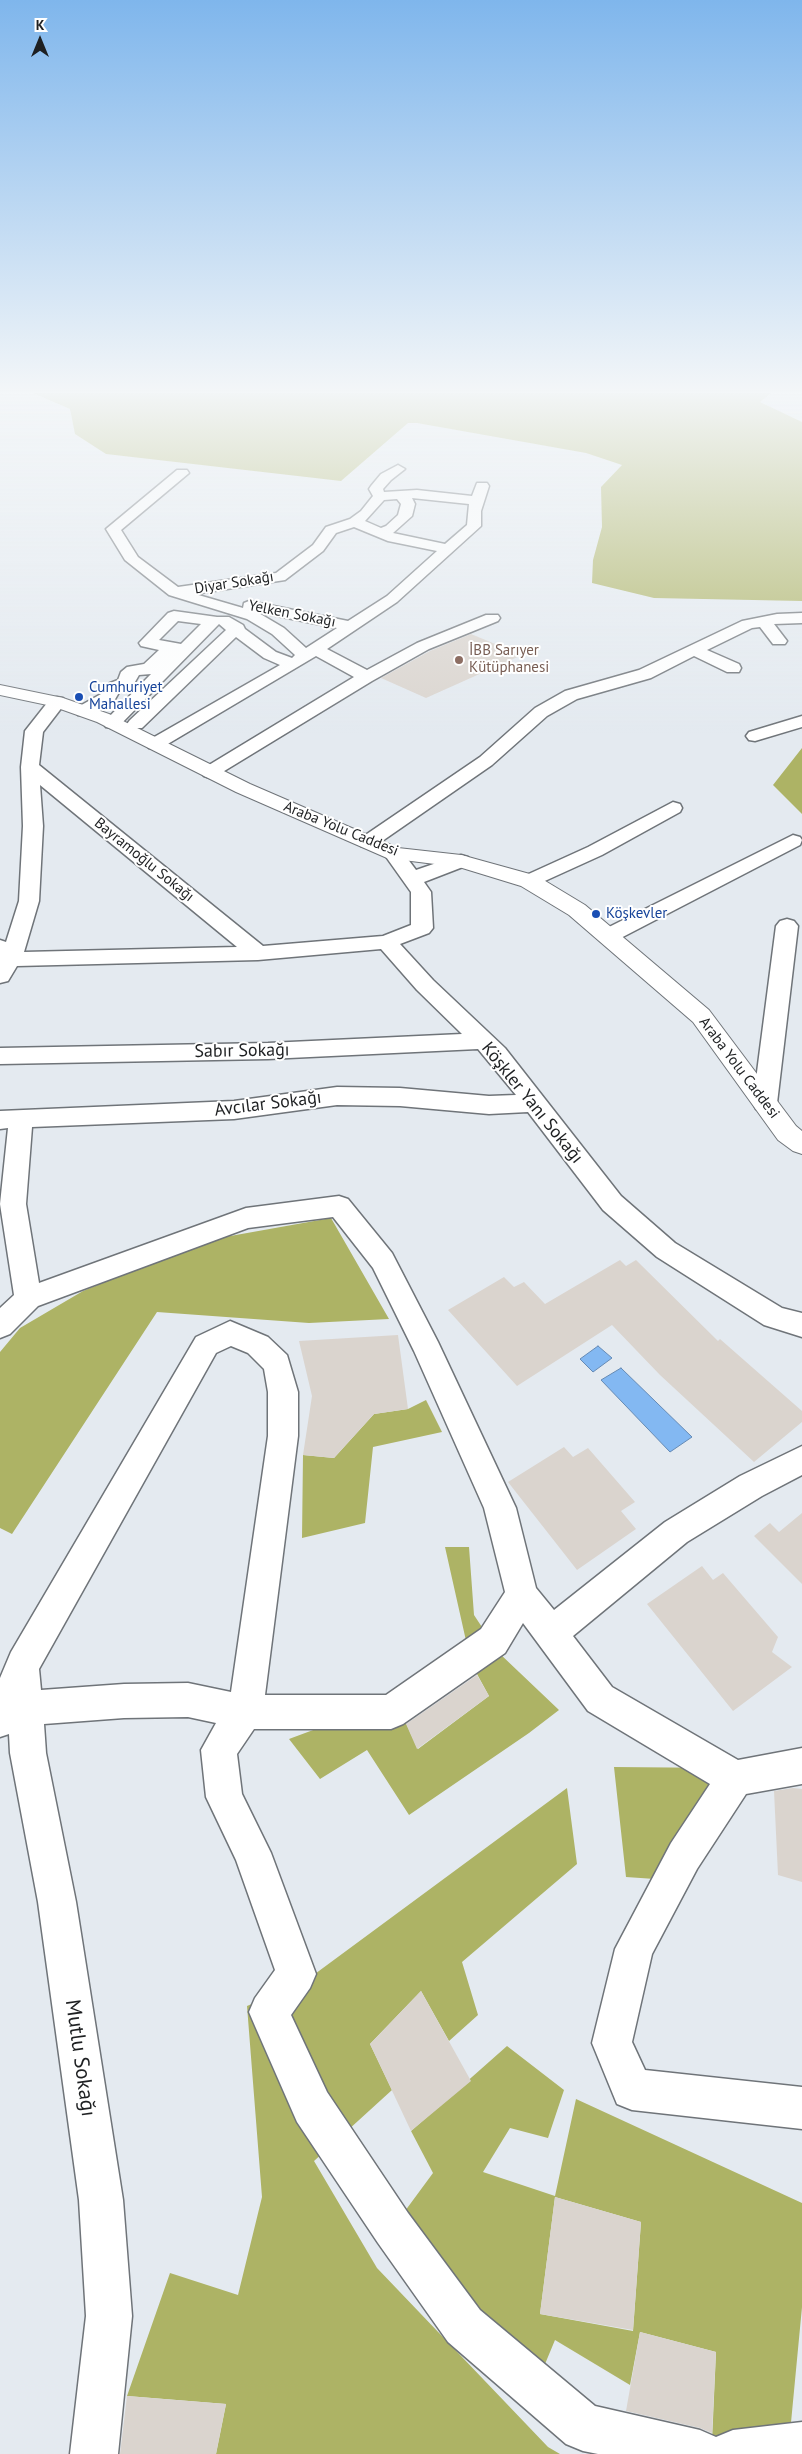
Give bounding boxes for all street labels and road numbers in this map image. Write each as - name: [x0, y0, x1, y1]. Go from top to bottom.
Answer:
- street label: Diyar Sokağı: [193, 568, 275, 598]
- street label: Yelken Sokağı: [247, 597, 337, 631]
- street label: Araba Yolu Caddesi: [281, 798, 401, 860]
- street label: Bayramoğlu Sokağı: [90, 814, 198, 906]
- street label: Araba Yolu Caddesi: [695, 1014, 783, 1122]
- street label: Köşkler Yanı Sokağı: [477, 1038, 587, 1168]
- street label: Sabır Sokağı: [194, 1039, 290, 1063]
- street label: Avcılar Sokağı: [213, 1087, 323, 1121]
- street label: Mutlu Sokağı: [59, 1998, 101, 2118]

